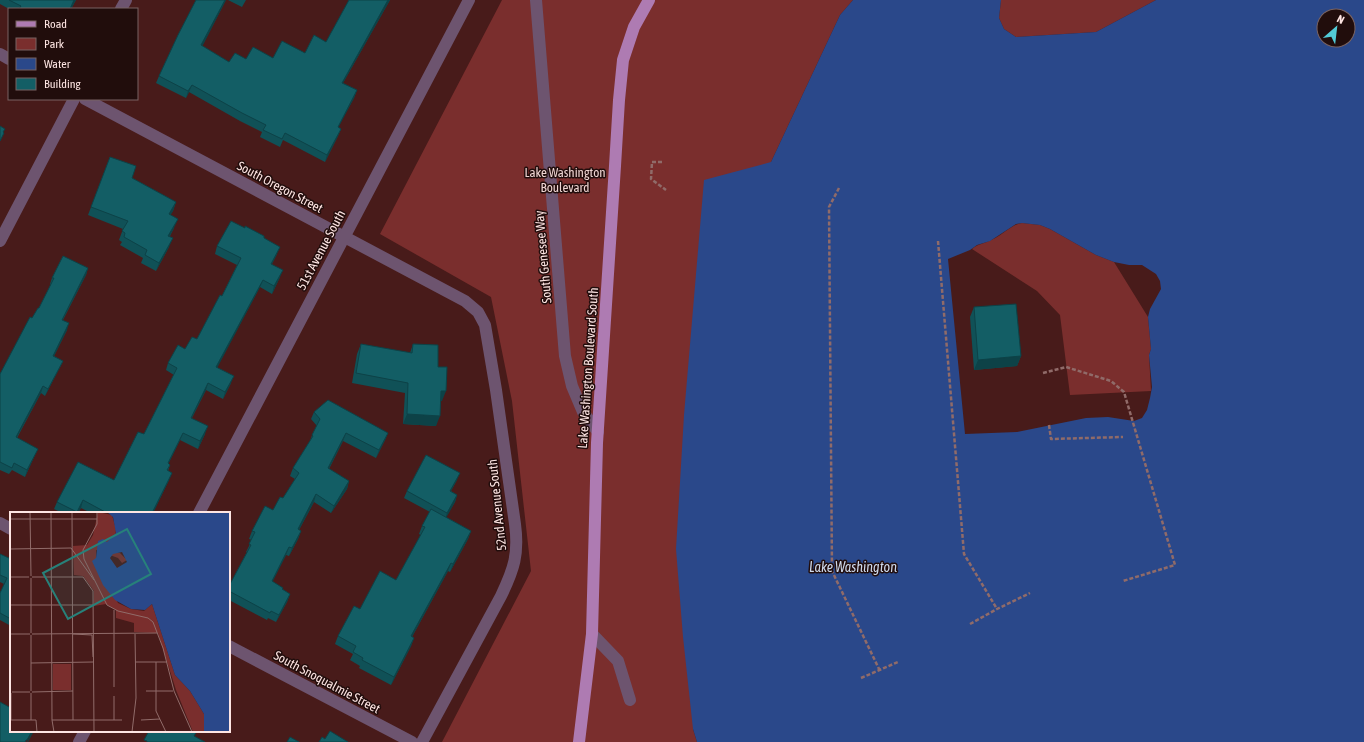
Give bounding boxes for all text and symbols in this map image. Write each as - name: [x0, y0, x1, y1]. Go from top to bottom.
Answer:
- legend: [8, 8, 138, 100]
- north arrow: [1316, 8, 1356, 48]
- text: N: [1335, 12, 1346, 26]
- text: Road: [44, 17, 67, 31]
- text: Park: [44, 37, 65, 51]
- text: Water: [44, 57, 71, 71]
- text: Building: [44, 77, 82, 91]
- street label: South Oregon Street: [235, 158, 326, 216]
- park label: Lake Washington Boulevard: [524, 165, 606, 195]
- street label: 51st Avenue South: [294, 208, 348, 292]
- street label: South Genesee Way: [531, 209, 555, 304]
- street label: Lake Washington Boulevard South: [575, 287, 601, 449]
- street label: 52nd Avenue South: [485, 458, 509, 552]
- inset map: [10, 512, 230, 732]
- water label: Lake Washington: [809, 559, 897, 575]
- street label: South Snoqualmie Street: [271, 648, 383, 716]

